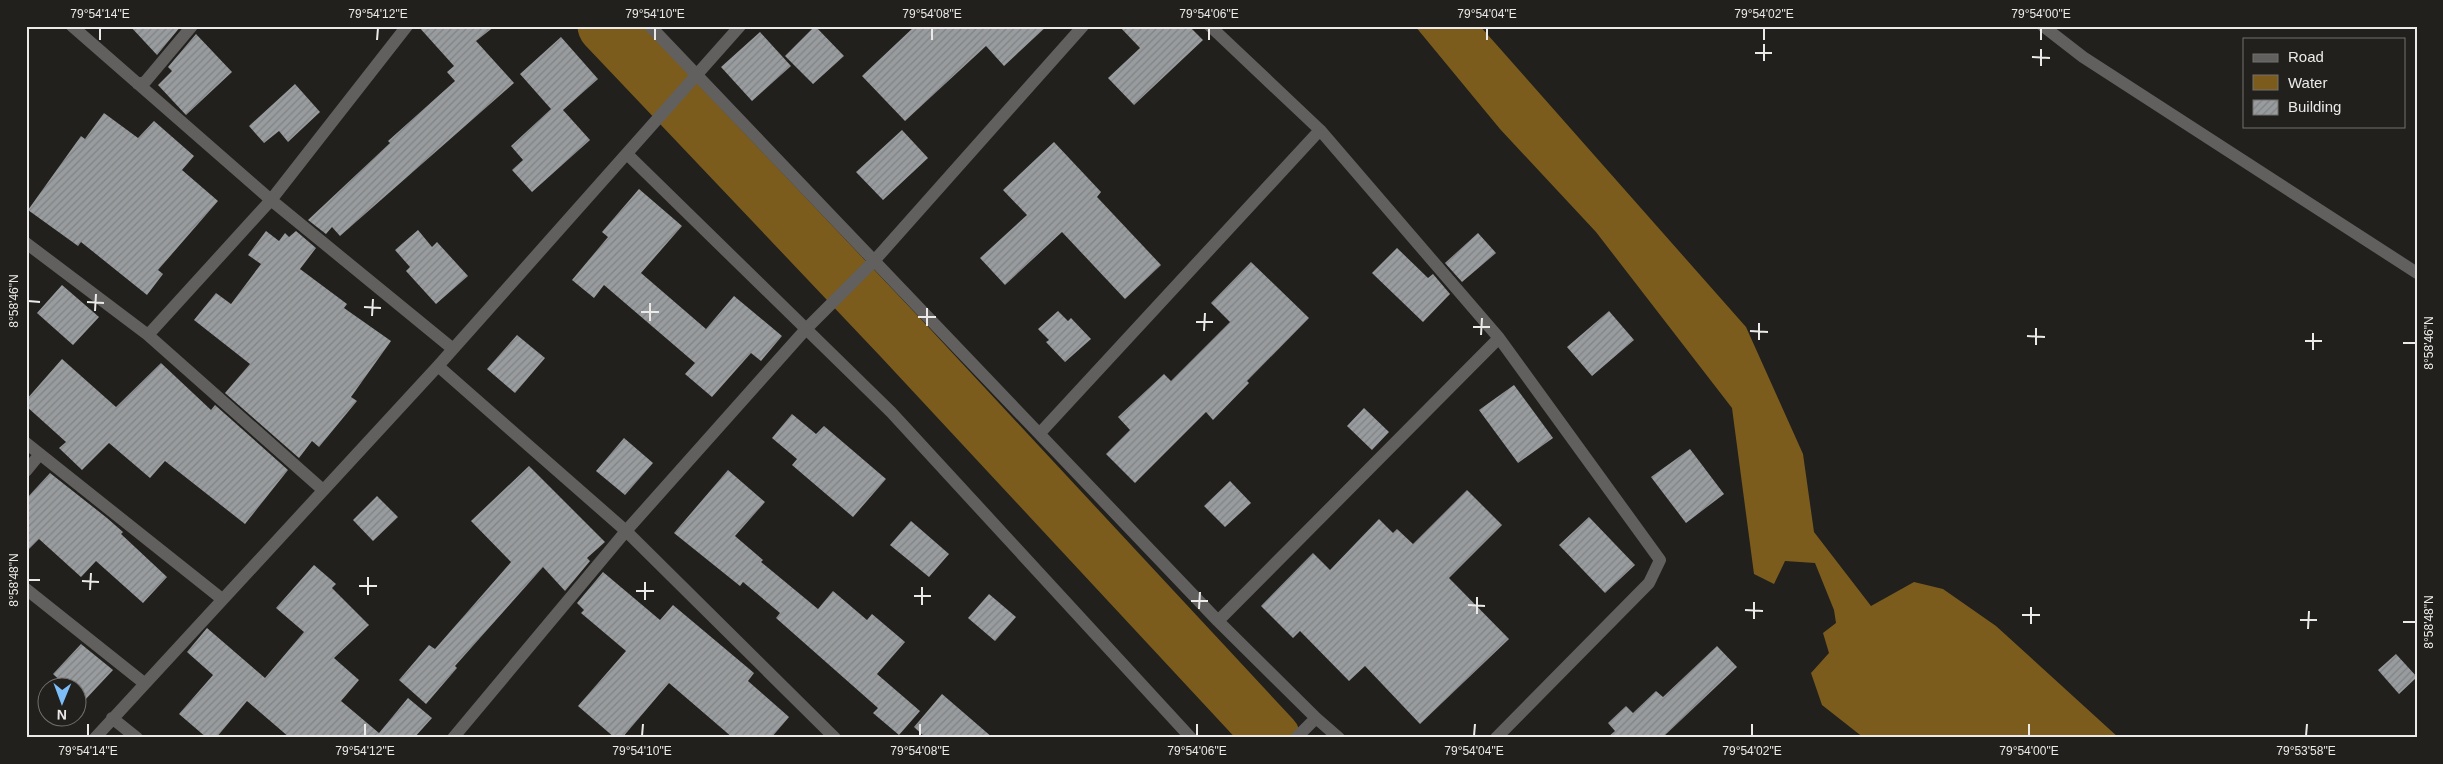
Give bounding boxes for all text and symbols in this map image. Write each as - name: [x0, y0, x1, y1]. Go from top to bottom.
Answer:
- text: 79°54'14"E: [70, 7, 130, 21]
- text: 79°54'12"E: [348, 7, 408, 21]
- text: 79°54'10"E: [625, 7, 685, 21]
- text: 79°54'08"E: [902, 7, 962, 21]
- text: 79°54'06"E: [1179, 7, 1239, 21]
- text: 79°54'04"E: [1457, 7, 1517, 21]
- text: 79°54'02"E: [1734, 7, 1794, 21]
- text: 79°54'00"E: [2011, 7, 2071, 21]
- legend: [2243, 38, 2406, 128]
- text: Road: [2288, 48, 2324, 65]
- text: Water: [2288, 74, 2327, 91]
- text: Building: [2288, 98, 2341, 115]
- text: 8°58'46"N: [7, 274, 21, 328]
- text: 8°58'46"N: [2422, 316, 2436, 370]
- text: 8°58'48"N: [7, 553, 21, 607]
- text: 8°58'48"N: [2422, 595, 2436, 649]
- north arrow: [38, 676, 88, 726]
- text: N: [57, 707, 67, 723]
- text: 79°54'14"E: [58, 744, 118, 758]
- text: 79°54'12"E: [335, 744, 395, 758]
- text: 79°54'10"E: [612, 744, 672, 758]
- text: 79°54'08"E: [890, 744, 950, 758]
- text: 79°54'06"E: [1167, 744, 1227, 758]
- text: 79°54'04"E: [1444, 744, 1504, 758]
- text: 79°54'02"E: [1722, 744, 1782, 758]
- text: 79°54'00"E: [1999, 744, 2059, 758]
- text: 79°53'58"E: [2276, 744, 2336, 758]

